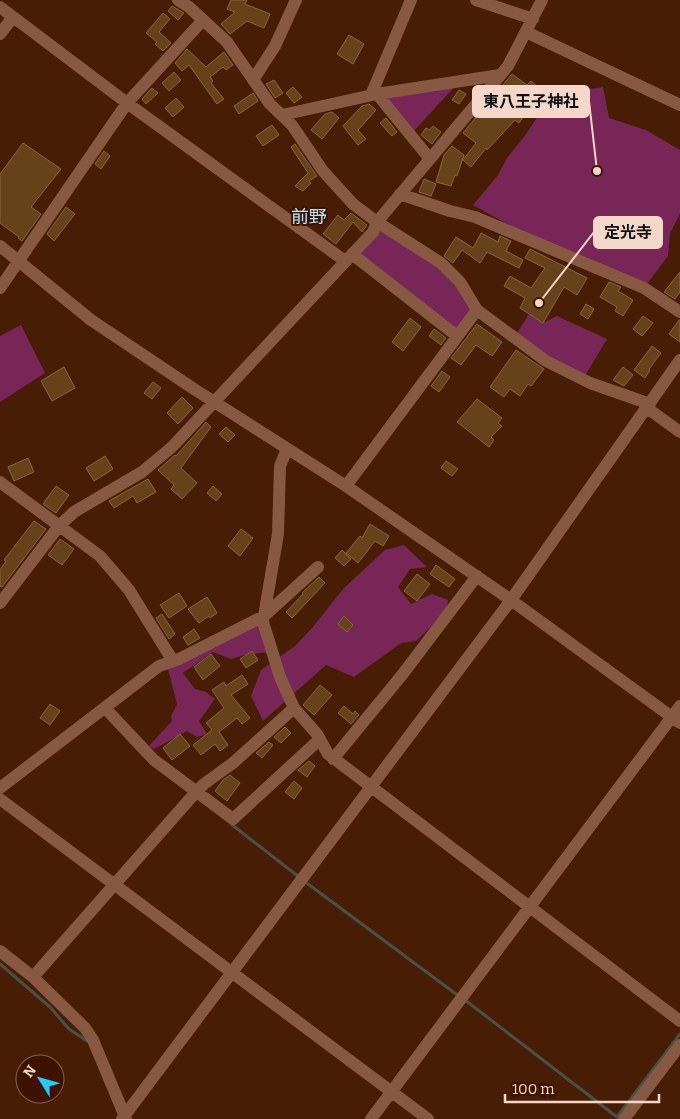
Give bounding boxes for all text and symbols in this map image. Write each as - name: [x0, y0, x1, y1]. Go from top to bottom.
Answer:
- callout: 東八王子神社: [473, 86, 589, 117]
- text: 東八王子神社: [483, 92, 579, 111]
- district label: 前野: [291, 206, 327, 228]
- callout: 定光寺: [594, 217, 662, 248]
- text: 定光寺: [604, 223, 652, 242]
- north arrow: [15, 1054, 65, 1104]
- text: N: [20, 1062, 40, 1081]
- scale bar: [505, 1072, 659, 1104]
- text: 100 m: [512, 1080, 555, 1098]

